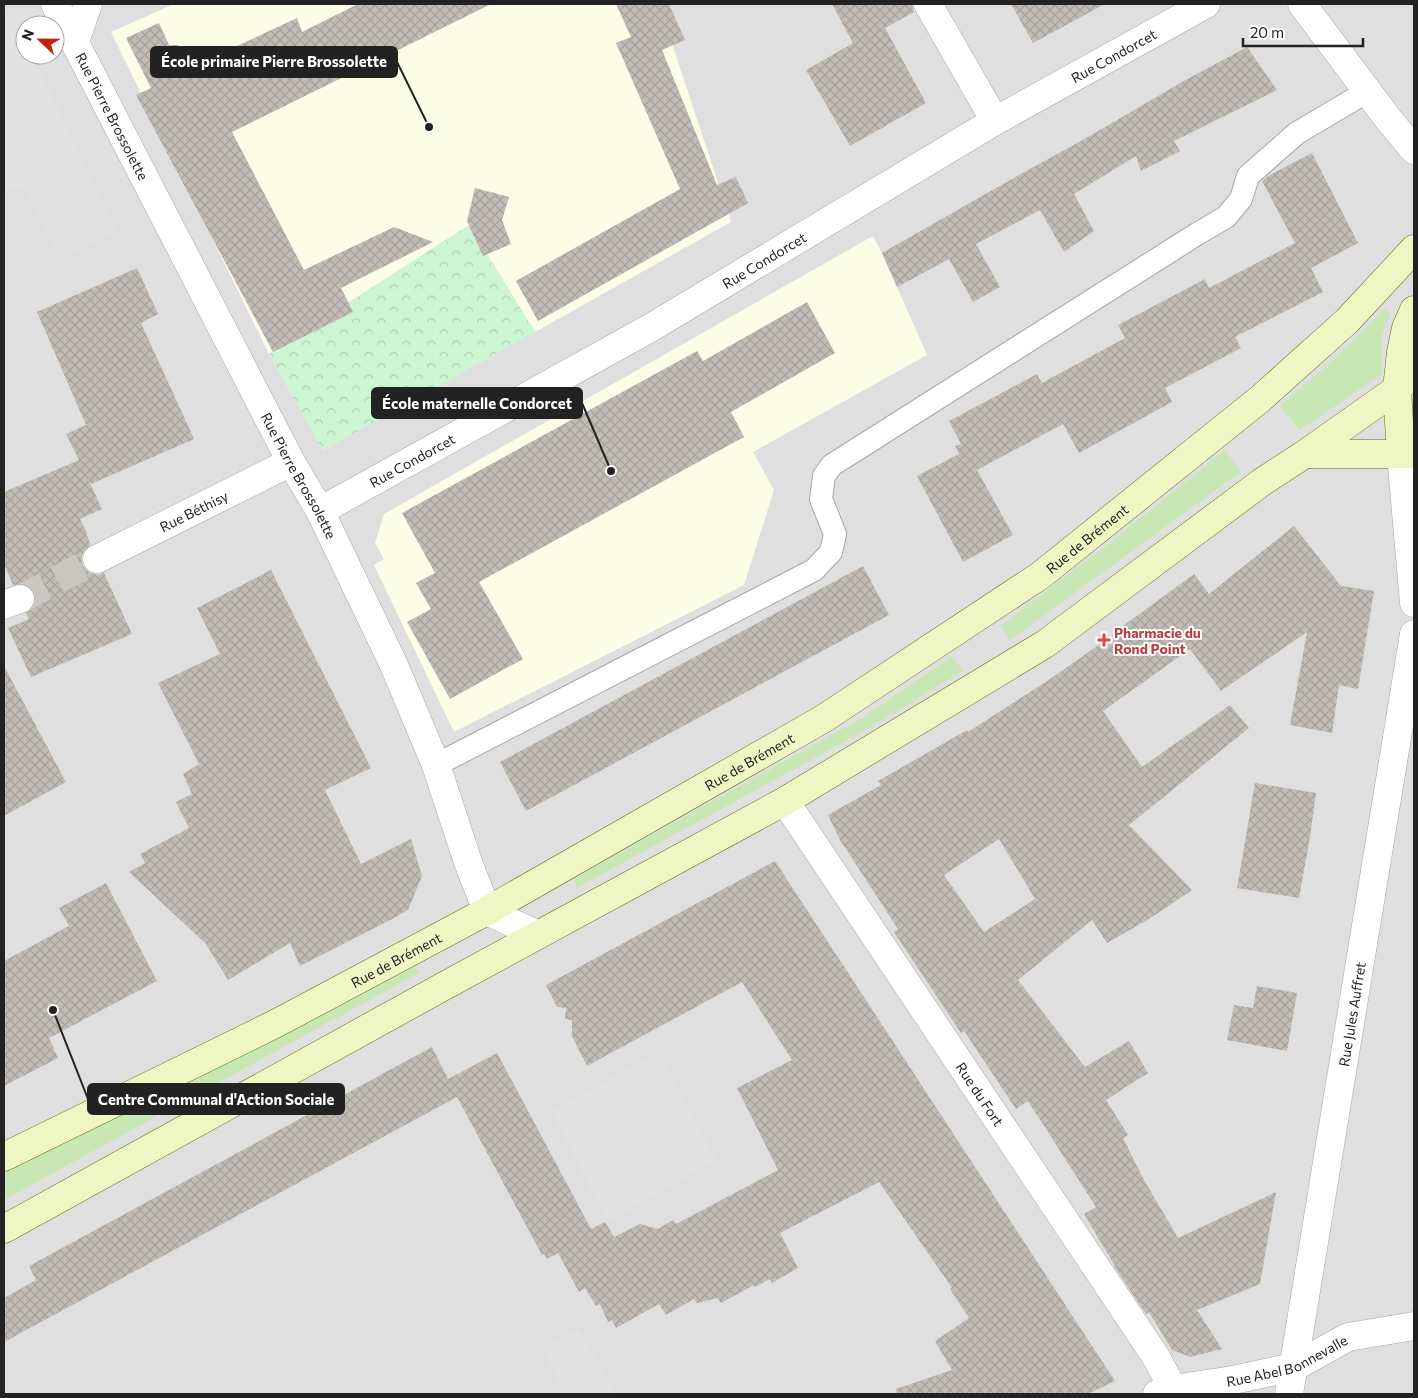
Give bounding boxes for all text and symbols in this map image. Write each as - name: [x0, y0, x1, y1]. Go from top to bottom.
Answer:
- north arrow: [15, 15, 65, 65]
- scale bar: [1243, 15, 1363, 47]
- text: 20 m: [1250, 23, 1284, 41]
- street label: Rue Condorcet: [1068, 25, 1159, 86]
- text: N: [18, 27, 37, 43]
- callout: École primaire Pierre Brossolette: [151, 47, 397, 77]
- street label: Rue Pierre Brossolette: [73, 49, 153, 183]
- text: École primaire Pierre Brossolette: [161, 52, 387, 70]
- street label: Rue Condorcet: [719, 228, 809, 292]
- callout: École maternelle Condorcet: [372, 388, 582, 418]
- text: École maternelle Condorcet: [382, 394, 572, 412]
- street label: Rue Pierre Brossolette: [258, 409, 340, 541]
- street label: Rue Condorcet: [366, 430, 458, 491]
- street label: Rue Béthisy: [157, 486, 231, 535]
- street label: Rue de Brément: [1042, 500, 1131, 576]
- place label: Pharmacie du Rond Point: [1114, 624, 1201, 657]
- marker: Pharmacie du Rond Point: [1098, 634, 1110, 646]
- street label: Rue de Brément: [701, 729, 797, 794]
- street label: Rue de Brément: [348, 928, 445, 991]
- street label: Rue Jules Auffret: [1335, 960, 1368, 1068]
- street label: Rue du Fort: [953, 1059, 1008, 1129]
- callout: Centre Communal d'Action Sociale: [88, 1084, 344, 1114]
- text: Centre Communal d'Action Sociale: [98, 1090, 334, 1108]
- street label: Rue Abel Bonnevalle: [1225, 1331, 1350, 1389]

